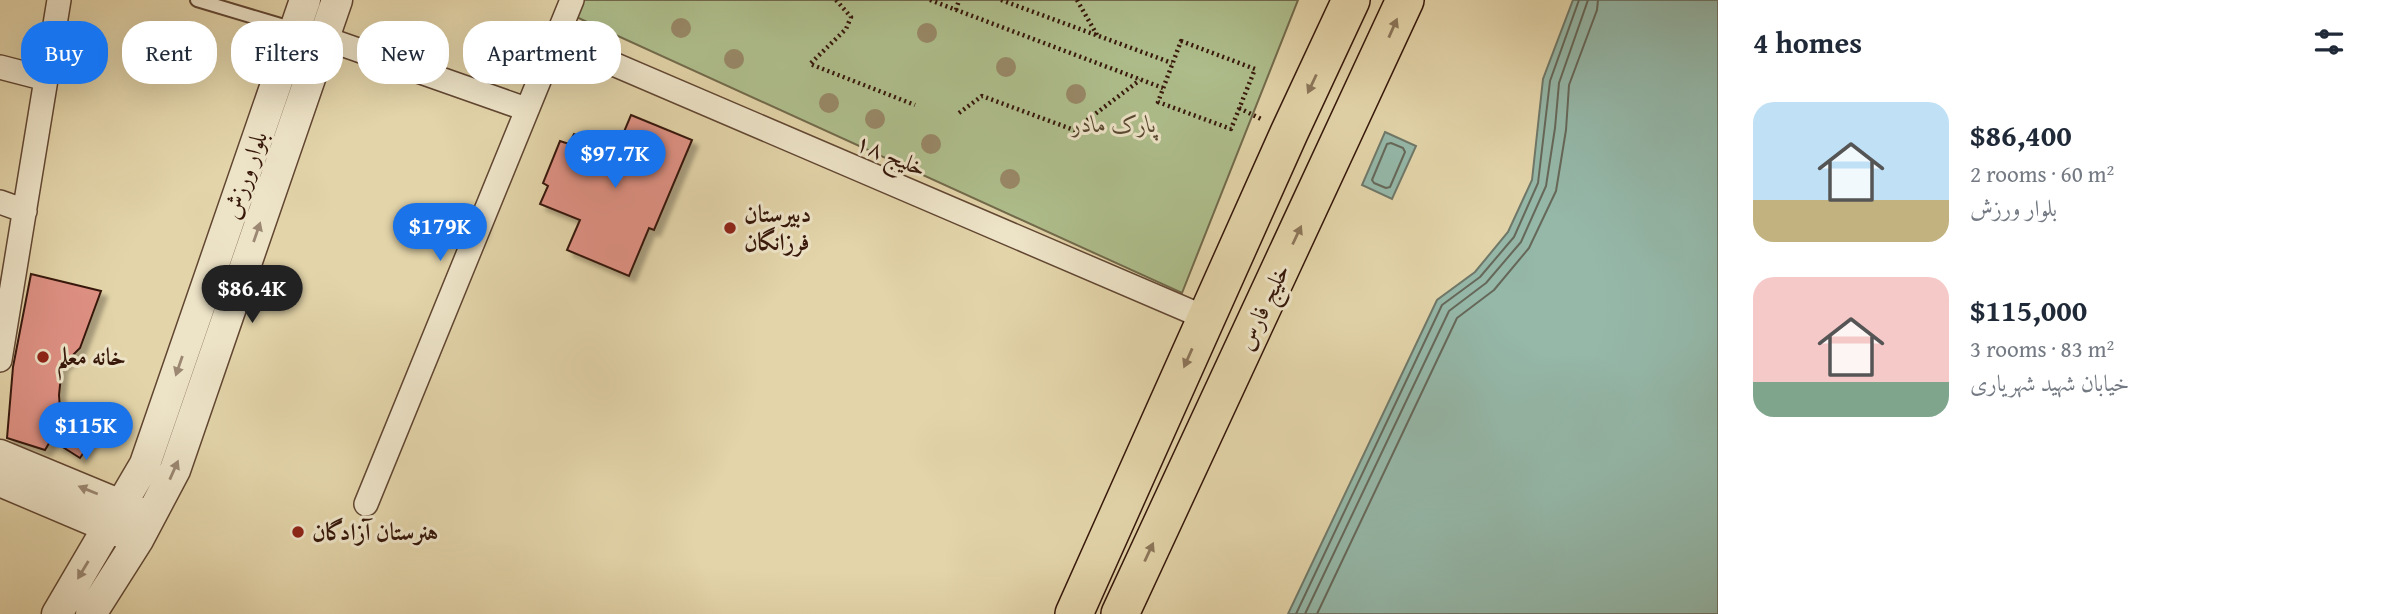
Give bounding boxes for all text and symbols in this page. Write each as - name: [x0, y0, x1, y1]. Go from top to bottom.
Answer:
- one-way arrow: [1387, 18, 1398, 39]
- text: 4 homes: [1753, 20, 1862, 64]
- chip: Buy: [21, 21, 108, 84]
- chip: Rent: [122, 21, 217, 84]
- chip: Filters: [231, 21, 343, 84]
- chip: New: [357, 21, 449, 84]
- chip: Apartment: [463, 21, 621, 84]
- icon: filters: [2310, 23, 2348, 61]
- one-way arrow: [1306, 74, 1318, 94]
- park label: پارک مادر: [1070, 106, 1159, 141]
- text: $86,400: [1970, 113, 2072, 157]
- street label: خلیج ۱۸: [849, 124, 932, 189]
- street label: بلوار ورزش: [213, 126, 276, 224]
- pin: $97.7K: [558, 130, 672, 190]
- icon: home: [1809, 130, 1893, 214]
- text: $97.7K: [581, 136, 649, 169]
- text: 2 rooms · 60 m²: [1970, 157, 2114, 190]
- text: بلوار ورزش: [1970, 191, 2057, 224]
- place label: دبیرستان فرزانگان: [744, 196, 811, 259]
- pin: $179K: [391, 204, 489, 263]
- text: $179K: [409, 209, 471, 242]
- marker: دبیرستان فرزانگان: [722, 220, 738, 236]
- one-way arrow: [252, 222, 263, 243]
- one-way arrow: [1291, 225, 1303, 245]
- street label: خلیج فارس: [1227, 258, 1301, 357]
- pin: $86.4K: [195, 266, 309, 325]
- text: $86.4K: [218, 271, 286, 304]
- text: $115,000: [1970, 288, 2087, 332]
- icon: home: [1809, 305, 1893, 389]
- text: 3 rooms · 83 m²: [1970, 332, 2114, 365]
- place label: خانه معلم: [57, 339, 126, 381]
- one-way arrow: [1182, 348, 1193, 369]
- marker: خانه معلم: [35, 349, 51, 365]
- one-way arrow: [173, 355, 184, 376]
- text: خیابان شهید شهریاری: [1970, 366, 2129, 399]
- pin: $115K: [37, 402, 135, 462]
- text: $115K: [55, 408, 117, 441]
- one-way arrow: [168, 460, 180, 480]
- one-way arrow: [77, 484, 98, 495]
- place label: هنرستان آزادگان: [312, 514, 438, 549]
- marker: هنرستان آزادگان: [290, 524, 306, 540]
- one-way arrow: [1143, 542, 1155, 562]
- one-way arrow: [76, 561, 89, 580]

